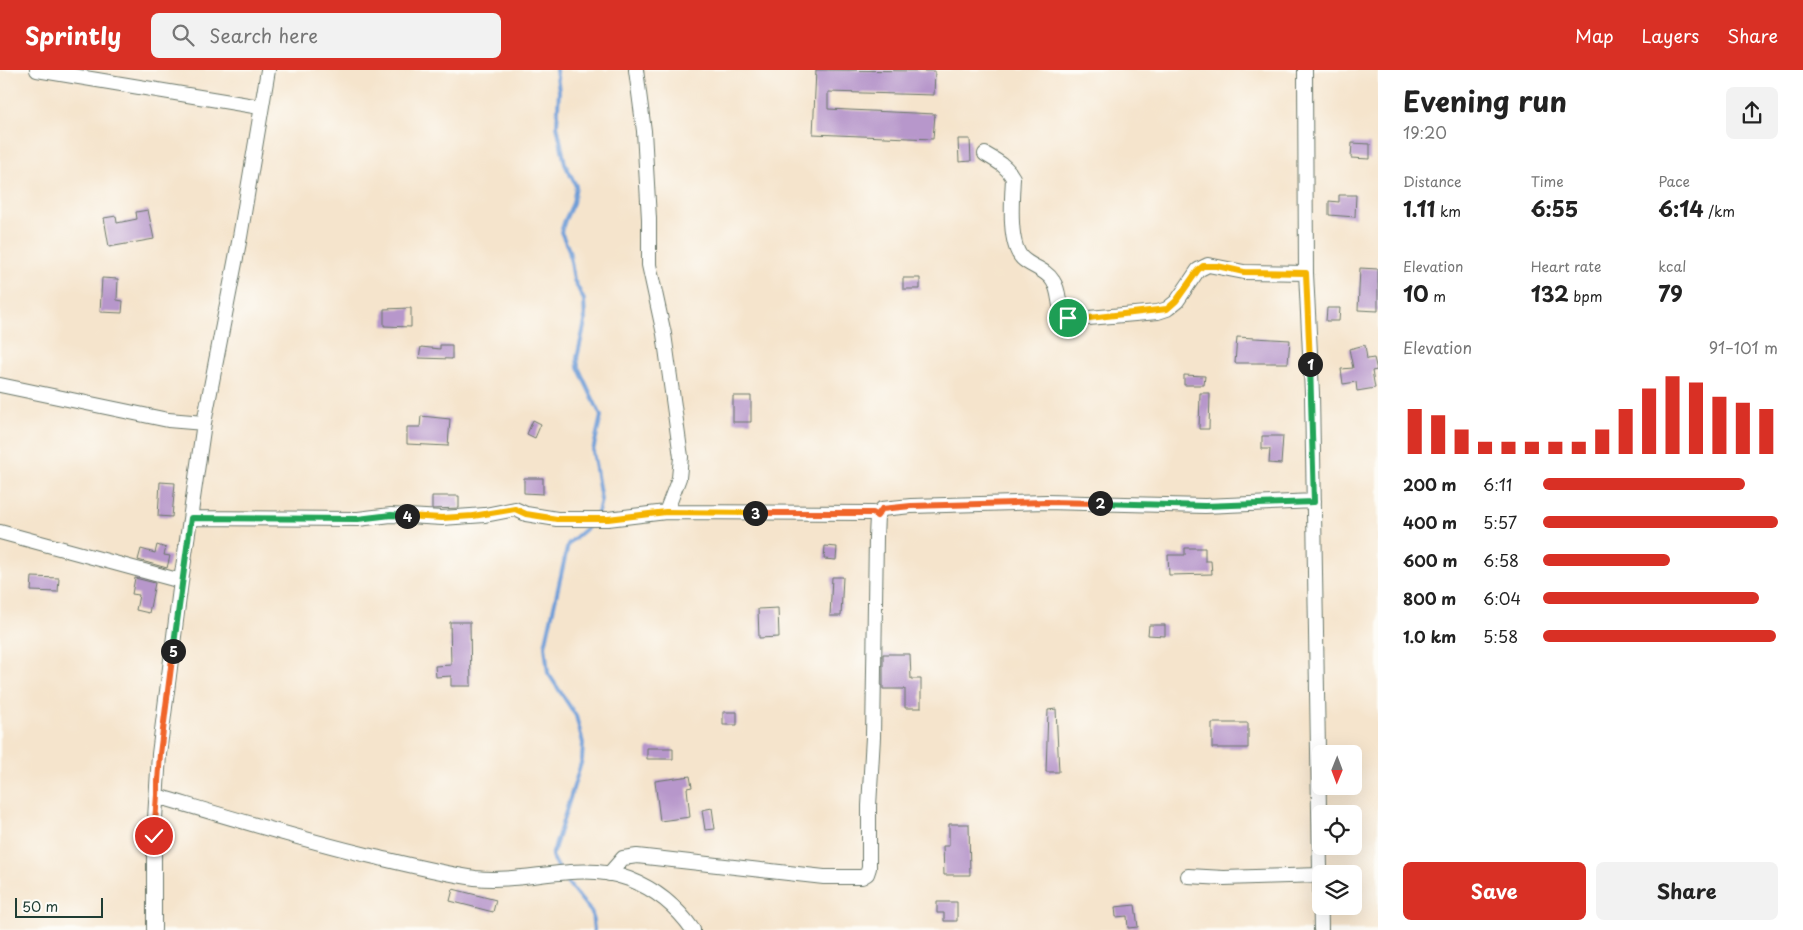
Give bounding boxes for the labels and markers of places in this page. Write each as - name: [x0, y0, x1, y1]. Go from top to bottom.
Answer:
- pin: [1047, 297, 1089, 339]
- pin: 1: [1298, 352, 1322, 376]
- pin: 2: [1088, 490, 1112, 516]
- pin: 3: [742, 500, 768, 526]
- pin: 4: [394, 504, 420, 528]
- pin: 5: [160, 638, 186, 664]
- pin: [133, 815, 175, 857]

